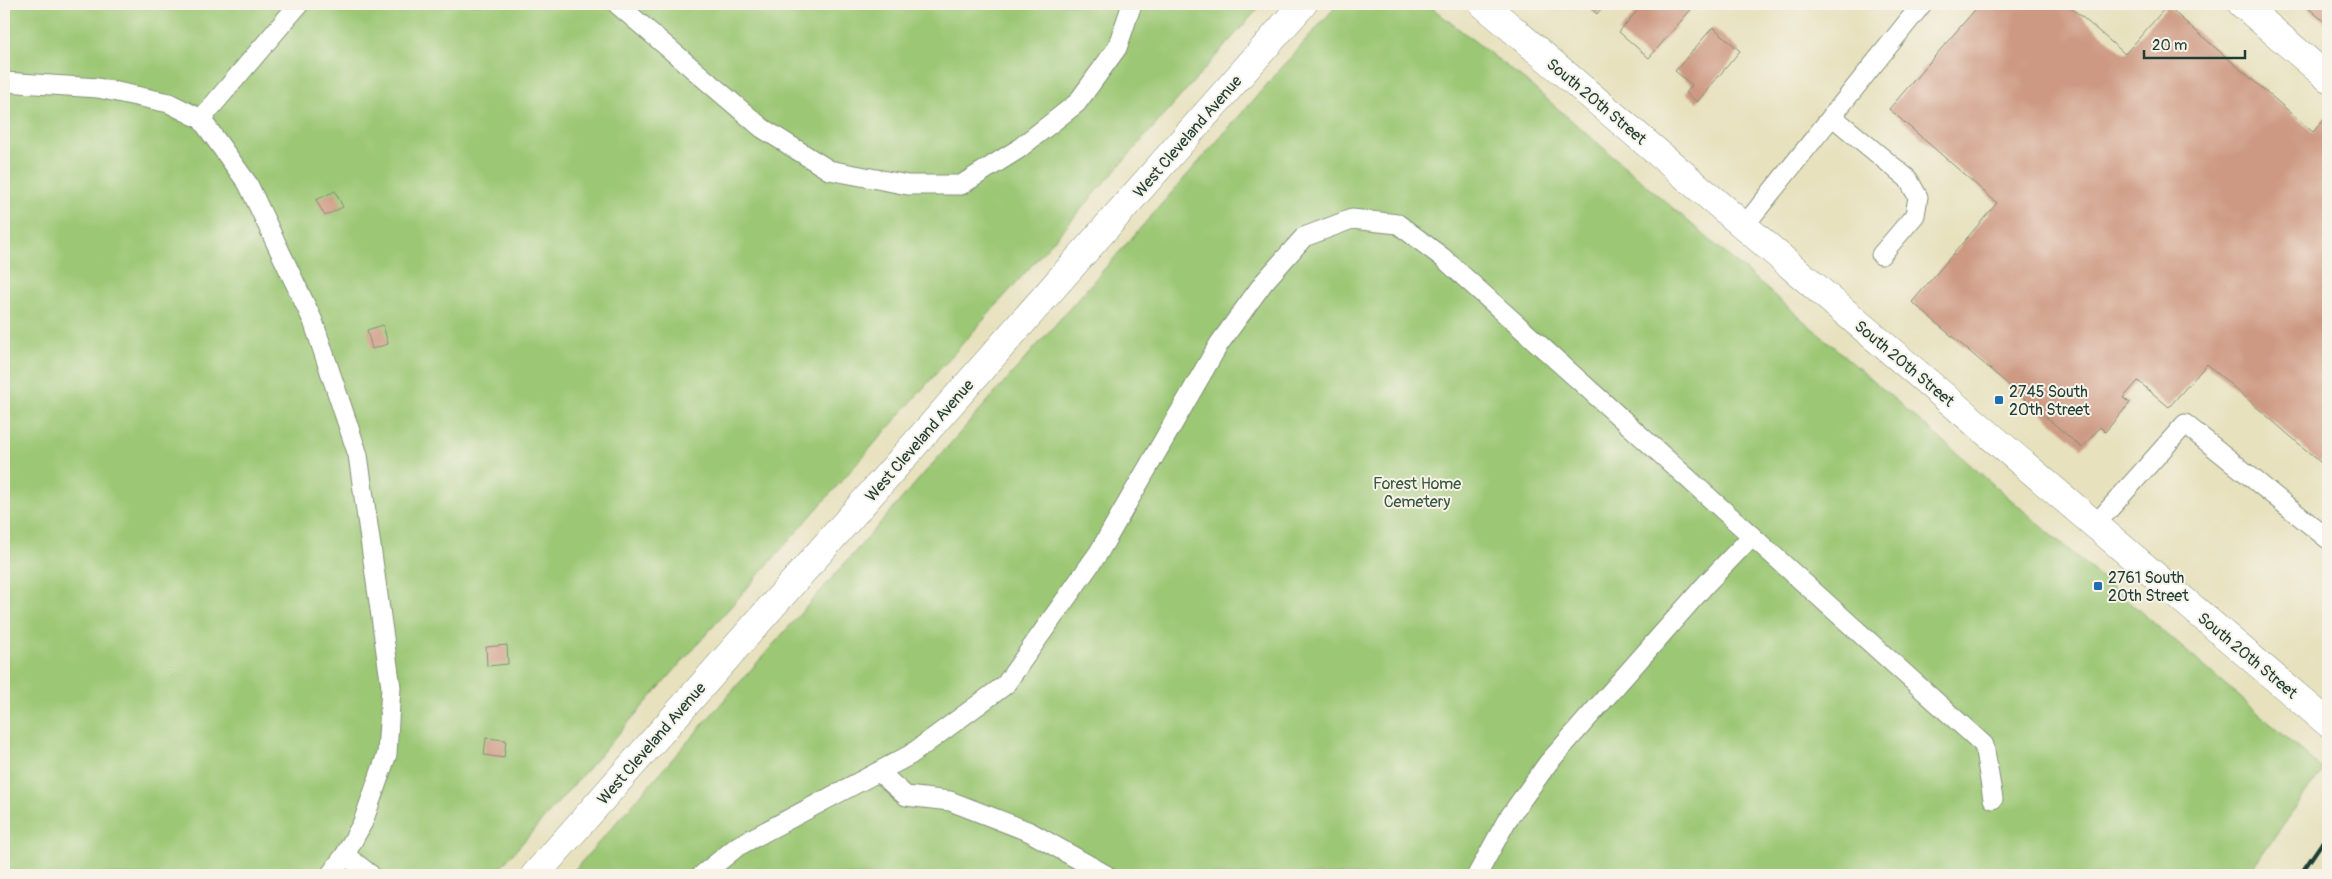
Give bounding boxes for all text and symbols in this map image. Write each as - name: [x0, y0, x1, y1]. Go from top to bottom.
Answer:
- scale bar: [2144, 28, 2246, 60]
- text: 20 m: [2152, 36, 2187, 55]
- street label: South 20th Street: [1542, 54, 1651, 150]
- street label: West Cleveland Avenue: [1129, 71, 1246, 202]
- street label: South 20th Street: [1850, 316, 1959, 412]
- street label: West Cleveland Avenue: [861, 375, 978, 506]
- place label: 2745 South 20th Street: [2009, 382, 2090, 420]
- marker: 2745 South 20th Street: [1993, 394, 2005, 406]
- park label: Forest Home Cemetery: [1373, 474, 1461, 512]
- place label: 2761 South 20th Street: [2108, 568, 2189, 606]
- marker: 2761 South 20th Street: [2092, 580, 2104, 592]
- street label: South 20th Street: [2193, 608, 2302, 704]
- street label: West Cleveland Avenue: [593, 678, 710, 809]

